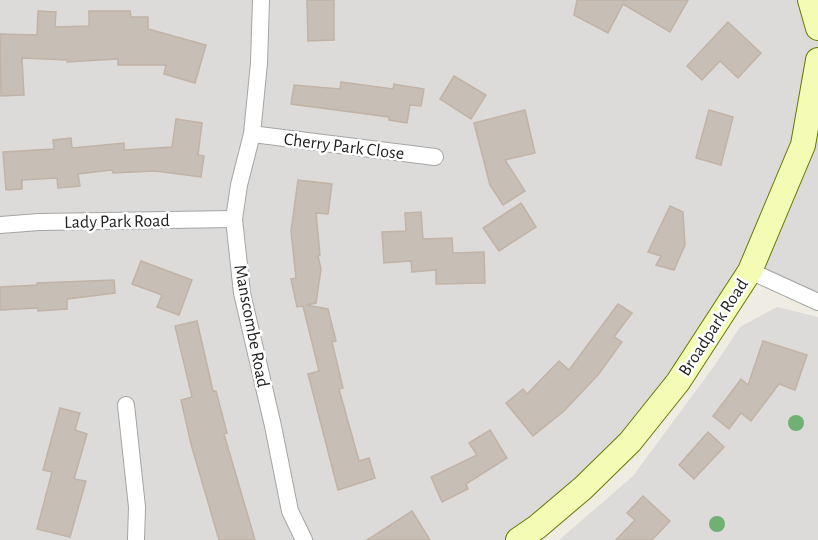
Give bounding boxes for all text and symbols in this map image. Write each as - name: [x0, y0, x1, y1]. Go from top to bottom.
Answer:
- street label: Cherry Park Close: [283, 131, 405, 163]
- street label: Lady Park Road: [64, 212, 170, 232]
- street label: Manscombe Road: [230, 263, 272, 389]
- street label: Broadpark Road: [676, 276, 752, 379]

